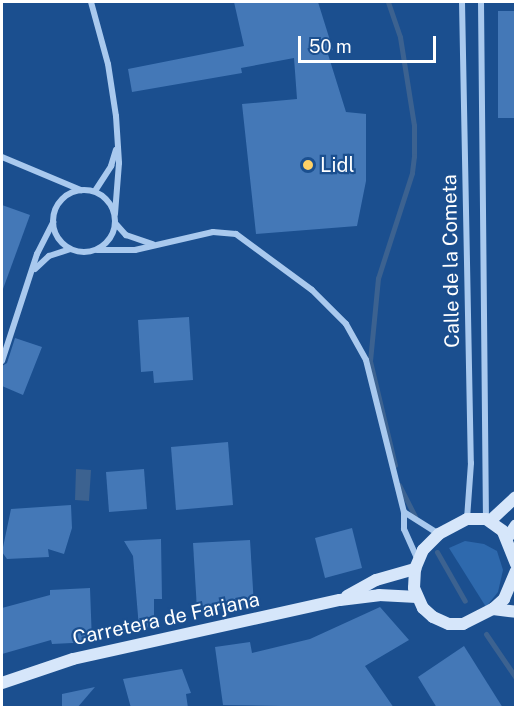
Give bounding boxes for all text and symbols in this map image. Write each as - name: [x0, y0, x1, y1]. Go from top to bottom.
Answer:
- scale bar: [301, 24, 439, 62]
- text: 50 m: [309, 36, 352, 57]
- place label: Lidl: [320, 153, 355, 177]
- marker: Lidl: [301, 158, 315, 172]
- street label: Calle de la Cometa: [437, 174, 465, 348]
- street label: Carretera de Farjana: [70, 587, 262, 651]

